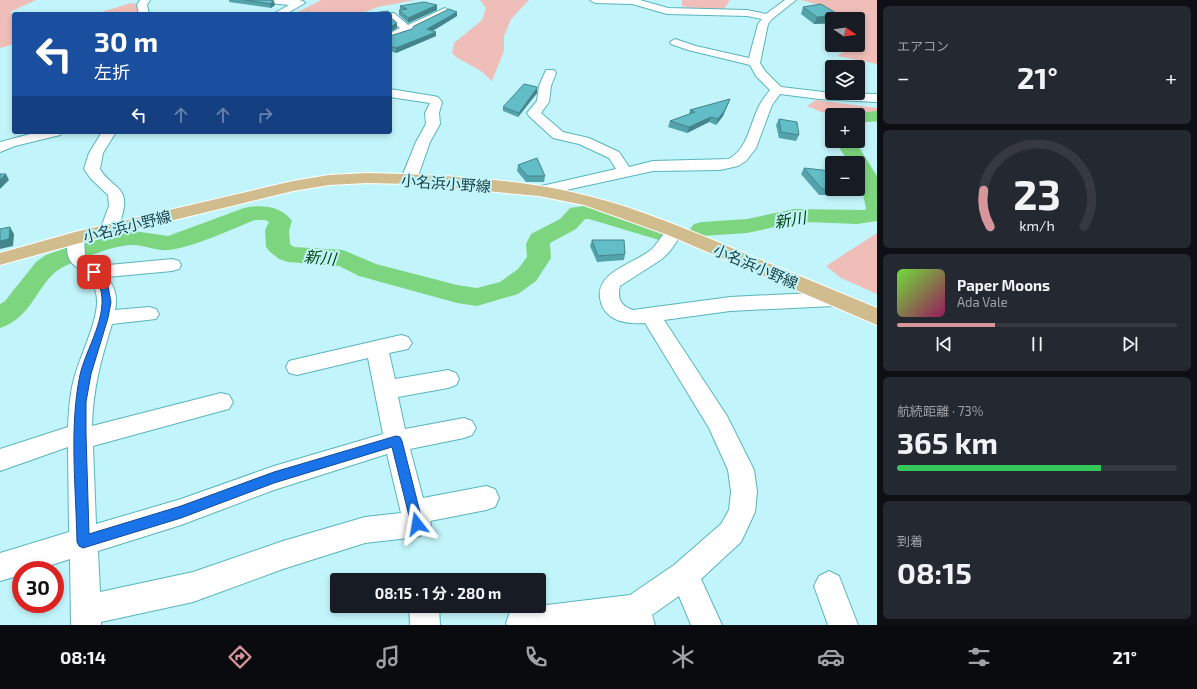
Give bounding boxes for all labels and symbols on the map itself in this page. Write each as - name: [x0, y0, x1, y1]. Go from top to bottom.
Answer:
- north arrow: [825, 12, 865, 52]
- street label: 小名浜小野線: [400, 171, 492, 195]
- street label: 小名浜小野線: [81, 206, 173, 246]
- water label: 新川: [773, 207, 809, 231]
- street label: 小名浜小野線: [711, 240, 801, 292]
- water label: 新川: [303, 246, 339, 268]
- pin: [77, 255, 111, 289]
- position arrow: [396, 503, 438, 545]
- speed limit sign: 30: [12, 561, 64, 613]

